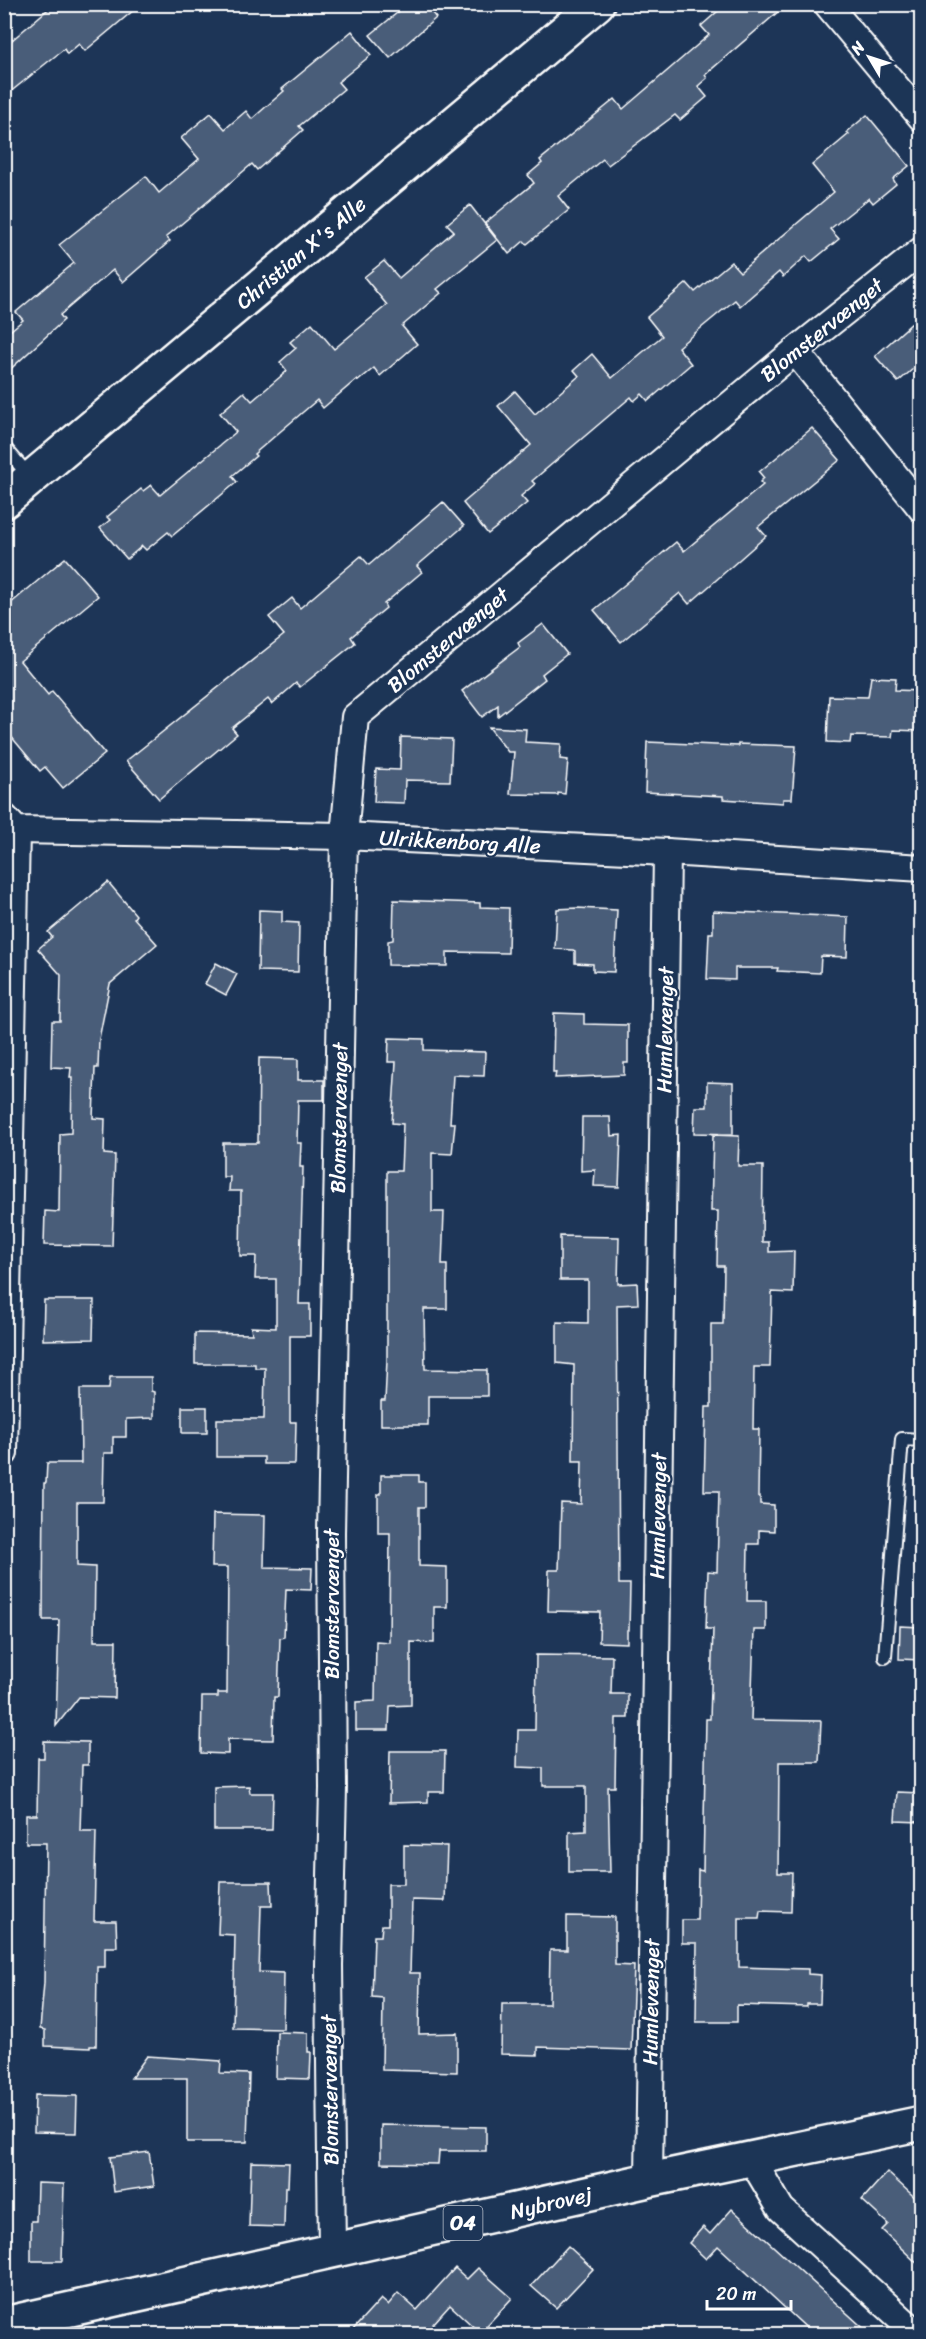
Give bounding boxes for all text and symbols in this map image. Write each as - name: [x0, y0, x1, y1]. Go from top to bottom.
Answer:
- north arrow: [839, 27, 899, 87]
- text: N: [842, 34, 873, 62]
- street label: Christian X's Alle: [227, 186, 375, 320]
- street label: Blomstervænget: [751, 267, 894, 392]
- street label: Blomstervænget: [378, 576, 519, 703]
- street label: Ulrikkenborg Alle: [378, 819, 542, 865]
- street label: Humlevænget: [645, 965, 685, 1094]
- street label: Blomstervænget: [319, 1041, 359, 1194]
- street label: Humlevænget: [638, 1451, 678, 1580]
- street label: Blomstervænget: [313, 1527, 351, 1679]
- street label: Humlevænget: [631, 1937, 671, 2066]
- street label: Blomstervænget: [310, 2013, 350, 2166]
- street label: Nybrovej: [506, 2175, 596, 2231]
- road number: O4: [444, 2206, 482, 2240]
- scale bar: [707, 2273, 791, 2311]
- text: 20 m: [716, 2278, 756, 2310]

